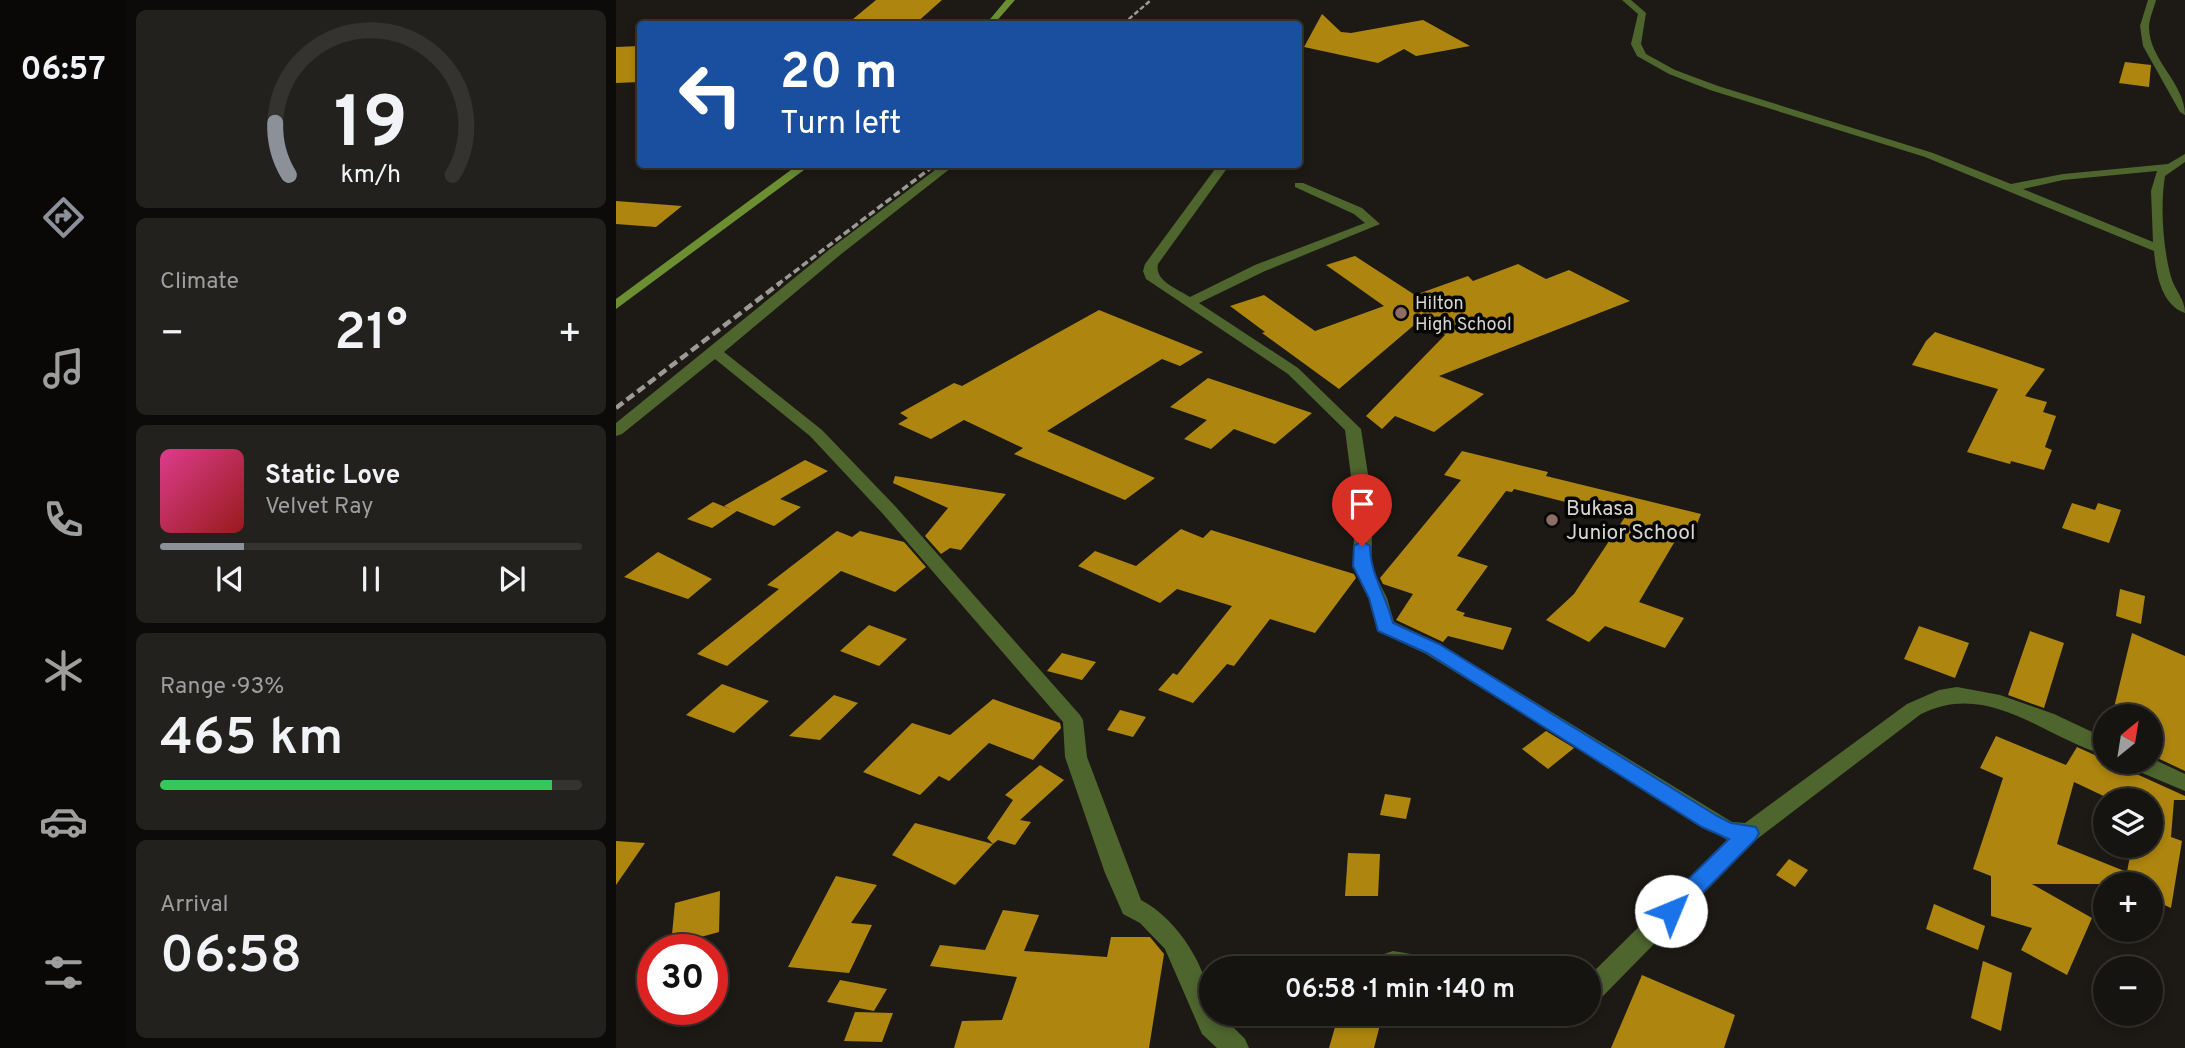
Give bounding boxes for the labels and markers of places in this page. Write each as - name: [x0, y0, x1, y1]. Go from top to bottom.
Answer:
- place label: Hilton High School: [1415, 293, 1512, 337]
- marker: Hilton High School: [1393, 305, 1409, 321]
- pin: [1332, 474, 1392, 546]
- place label: Bukasa Junior School: [1566, 496, 1695, 547]
- marker: Bukasa Junior School: [1544, 512, 1560, 528]

